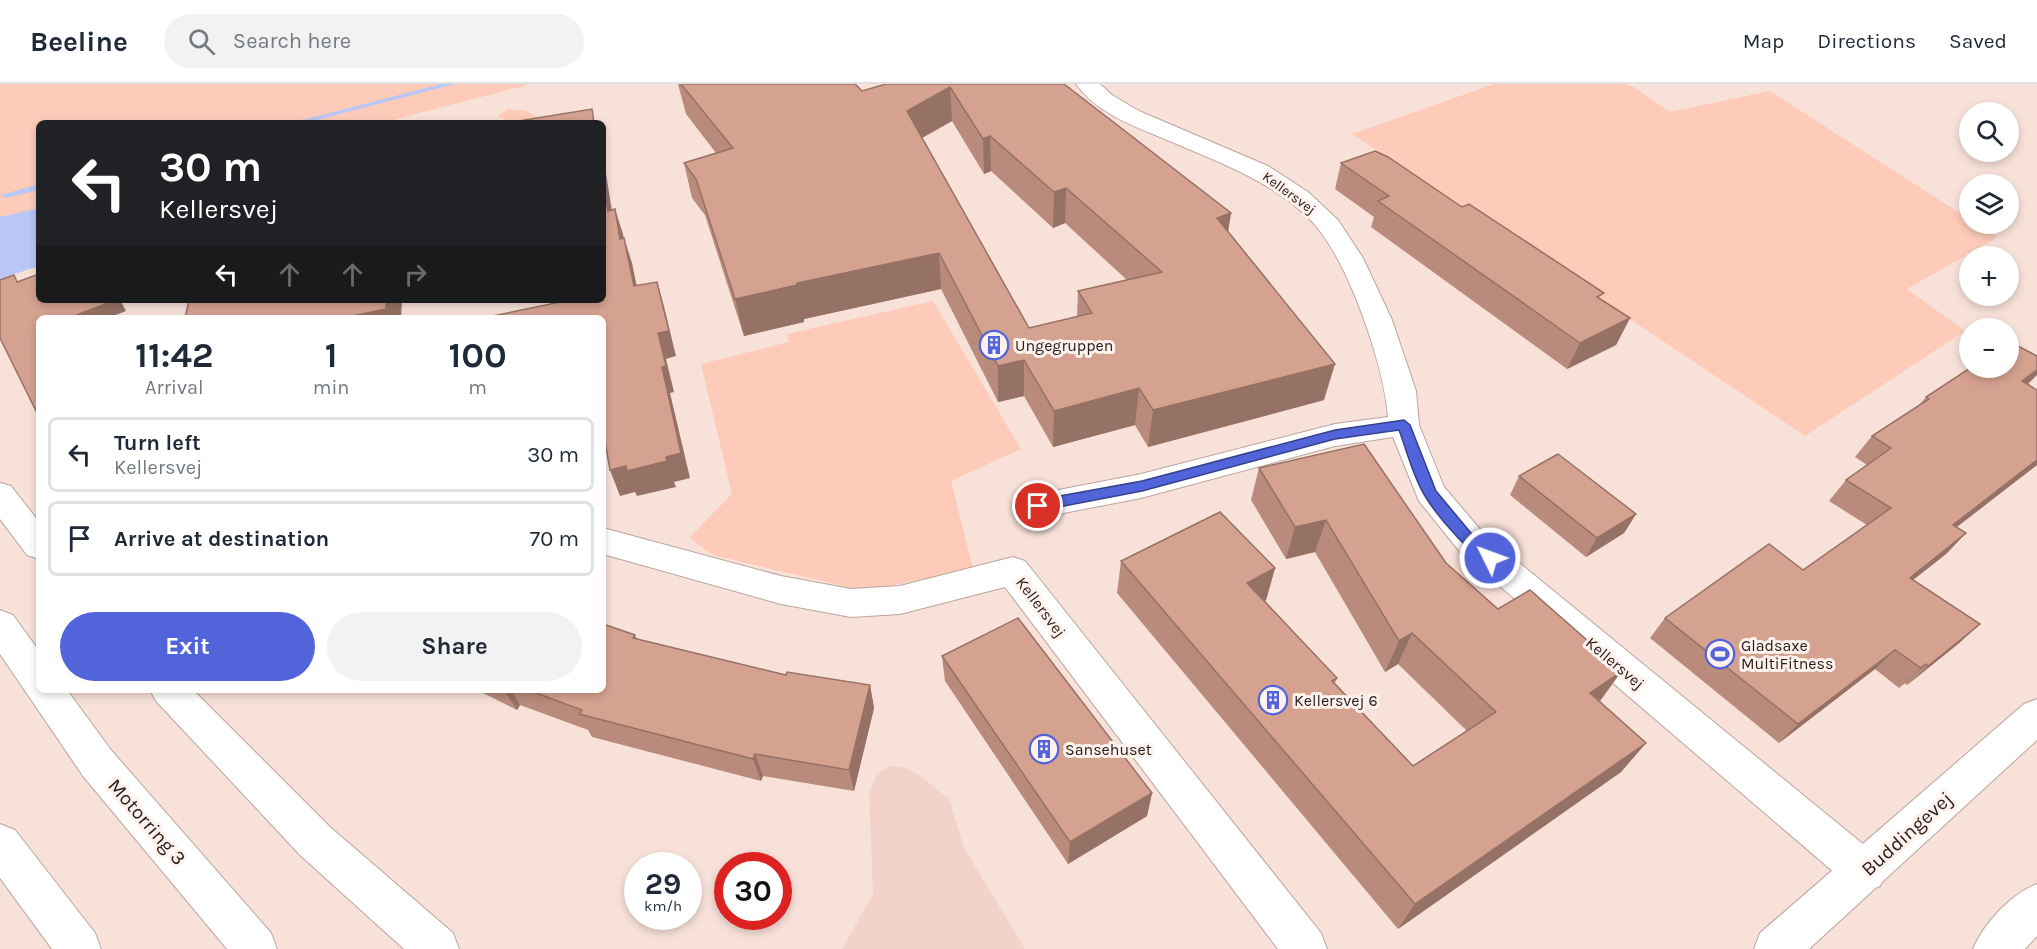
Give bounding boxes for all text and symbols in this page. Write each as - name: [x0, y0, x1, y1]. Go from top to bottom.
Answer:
- search box: [164, 14, 584, 68]
- text: Beeline: [30, 25, 128, 58]
- icon: search: [185, 25, 218, 58]
- text: Search here: [233, 28, 351, 54]
- text: Map: [1743, 29, 1784, 53]
- text: Directions: [1817, 29, 1916, 53]
- text: Saved: [1949, 29, 2007, 53]
- map controls: [1959, 102, 2019, 378]
- button: search: [1959, 102, 2019, 162]
- text: 30 m: [159, 142, 262, 192]
- icon: left: [60, 144, 138, 222]
- street label: Kellersvej: [1259, 168, 1319, 218]
- button: layers: [1959, 174, 2019, 234]
- text: Kellersvej: [159, 193, 278, 225]
- button: +: [1959, 246, 2019, 306]
- icon: left: [210, 258, 243, 291]
- icon: ahead: [273, 258, 306, 291]
- icon: ahead: [336, 258, 369, 291]
- icon: right: [399, 258, 432, 291]
- button: −: [1959, 318, 2019, 378]
- building icon: Ungegruppen: [978, 329, 1010, 361]
- text: 11:42: [135, 334, 214, 376]
- text: 1: [325, 334, 338, 376]
- text: 100: [449, 334, 507, 376]
- place label: Ungegruppen: [1015, 336, 1113, 355]
- text: Arrival: [145, 376, 204, 399]
- text: min: [313, 376, 349, 399]
- text: m: [468, 376, 487, 399]
- text: Turn left: [114, 430, 201, 456]
- icon: left: [63, 438, 96, 471]
- text: 30 m: [527, 442, 579, 468]
- text: Kellersvej: [114, 456, 202, 479]
- pin: [1012, 480, 1063, 531]
- icon: arrive: [1021, 489, 1054, 522]
- icon: arrive: [63, 522, 96, 555]
- text: Arrive at destination: [114, 526, 329, 552]
- text: 70 m: [530, 526, 579, 552]
- position arrow: [1458, 526, 1522, 590]
- street label: Kellersvej: [1012, 573, 1070, 641]
- button: Exit: [60, 612, 315, 681]
- button: Share: [327, 612, 582, 681]
- street label: Kellersvej: [1582, 633, 1648, 693]
- place label: Gladsaxe MultiFitness: [1741, 636, 1833, 673]
- sports icon: Gladsaxe MultiFitness: [1704, 638, 1736, 670]
- building icon: Kellersvej 6: [1257, 684, 1289, 716]
- place label: Kellersvej 6: [1294, 691, 1378, 710]
- building icon: Sansehuset: [1028, 733, 1060, 765]
- place label: Sansehuset: [1065, 740, 1152, 759]
- street label: Motorring 3: [103, 774, 191, 870]
- street label: Buddingevej: [1857, 787, 1957, 881]
- speed limit sign: 30: [714, 852, 792, 930]
- text: 29: [645, 866, 681, 902]
- text: km/h: [644, 897, 682, 915]

